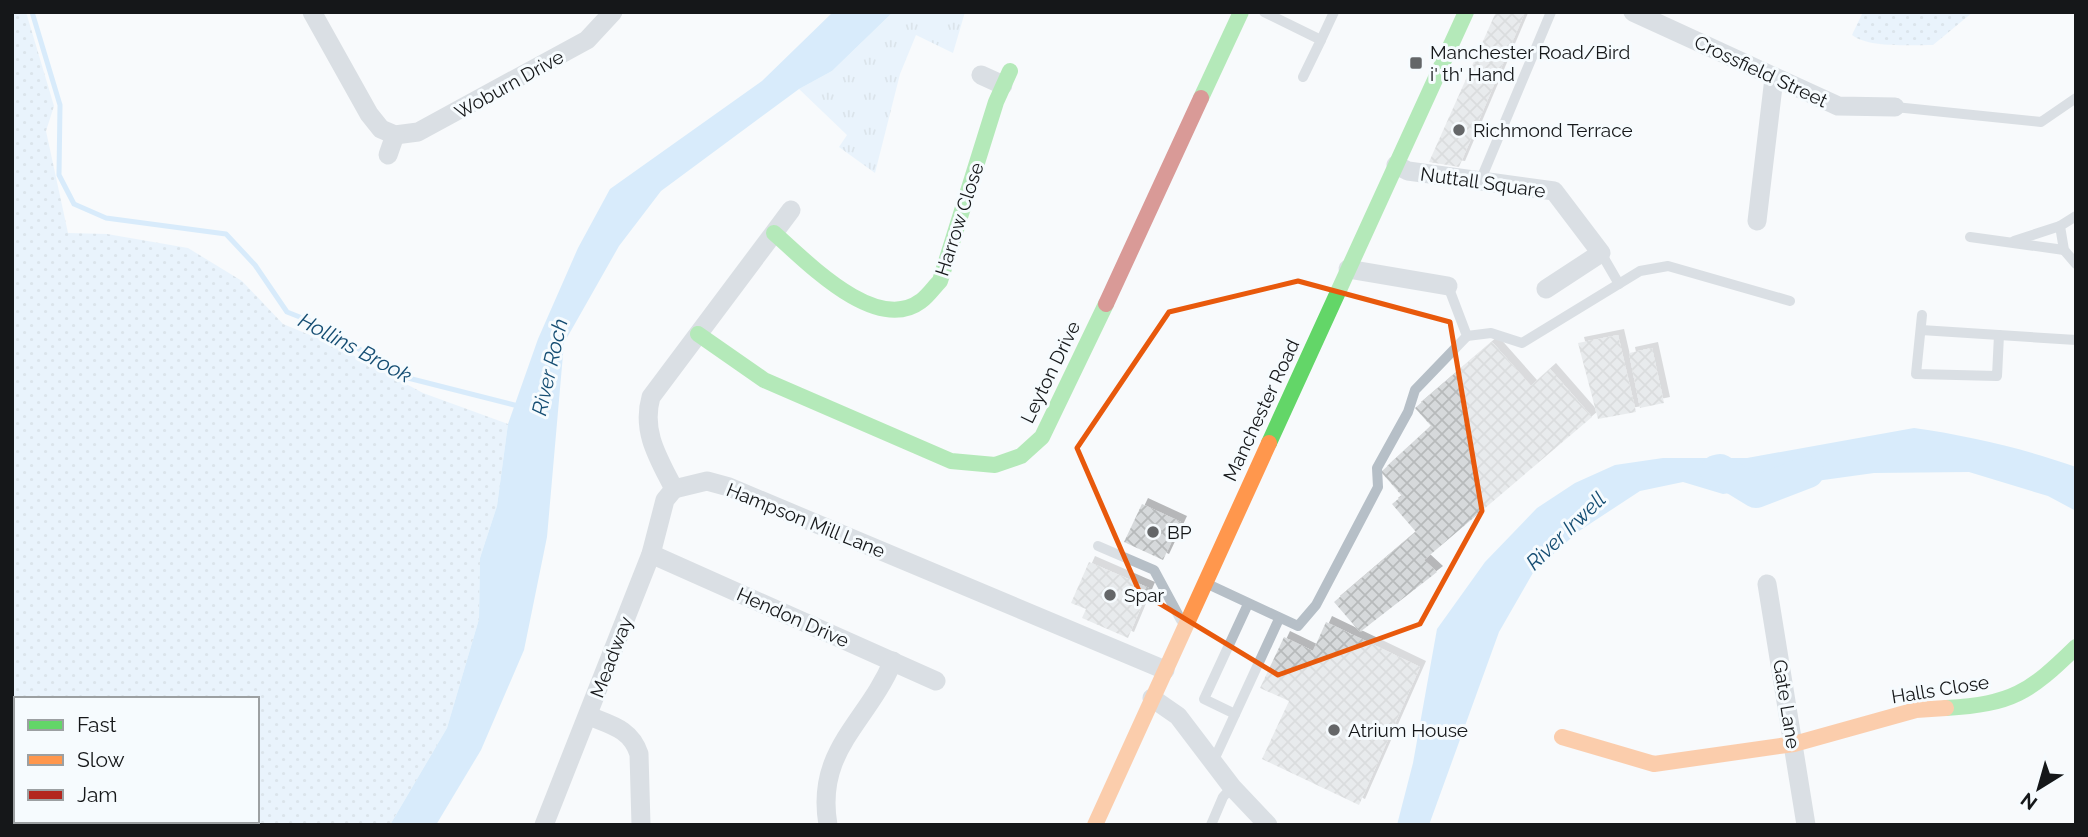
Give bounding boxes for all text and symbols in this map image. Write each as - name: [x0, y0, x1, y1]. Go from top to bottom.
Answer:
- street label: Crossfield Street: [1691, 31, 1832, 112]
- place label: Manchester Road/Bird i' th' Hand: [1430, 41, 1630, 85]
- street label: Woburn Drive: [451, 45, 567, 123]
- marker: Manchester Road/Bird i' th' Hand: [1408, 55, 1424, 71]
- place label: Richmond Terrace: [1473, 119, 1633, 141]
- marker: Richmond Terrace: [1451, 122, 1467, 138]
- street label: Harrow Close: [930, 160, 988, 278]
- street label: Nuttall Square: [1419, 162, 1547, 202]
- water label: Hollins Brook: [294, 307, 416, 388]
- water label: River Roch: [526, 316, 573, 418]
- street label: Leyton Drive: [1016, 317, 1084, 427]
- street label: Manchester Road: [1219, 336, 1303, 484]
- street label: Hampson Mill Lane: [724, 478, 888, 562]
- water label: River Irwell: [1521, 486, 1611, 575]
- place label: BP: [1167, 521, 1192, 543]
- marker: BP: [1145, 524, 1161, 540]
- street label: Hendon Drive: [733, 582, 853, 652]
- place label: Spar: [1124, 584, 1165, 606]
- marker: Spar: [1102, 587, 1118, 603]
- street label: Meadway: [585, 613, 637, 701]
- street label: Gate Lane: [1769, 658, 1805, 750]
- street label: Halls Close: [1890, 670, 1990, 708]
- legend: [14, 697, 259, 823]
- text: Fast: [77, 712, 117, 737]
- place label: Atrium House: [1348, 719, 1468, 741]
- marker: Atrium House: [1326, 722, 1342, 738]
- text: Slow: [77, 747, 125, 772]
- north arrow: [2004, 753, 2074, 823]
- text: Jam: [77, 782, 118, 807]
- text: N: [2016, 788, 2041, 815]

